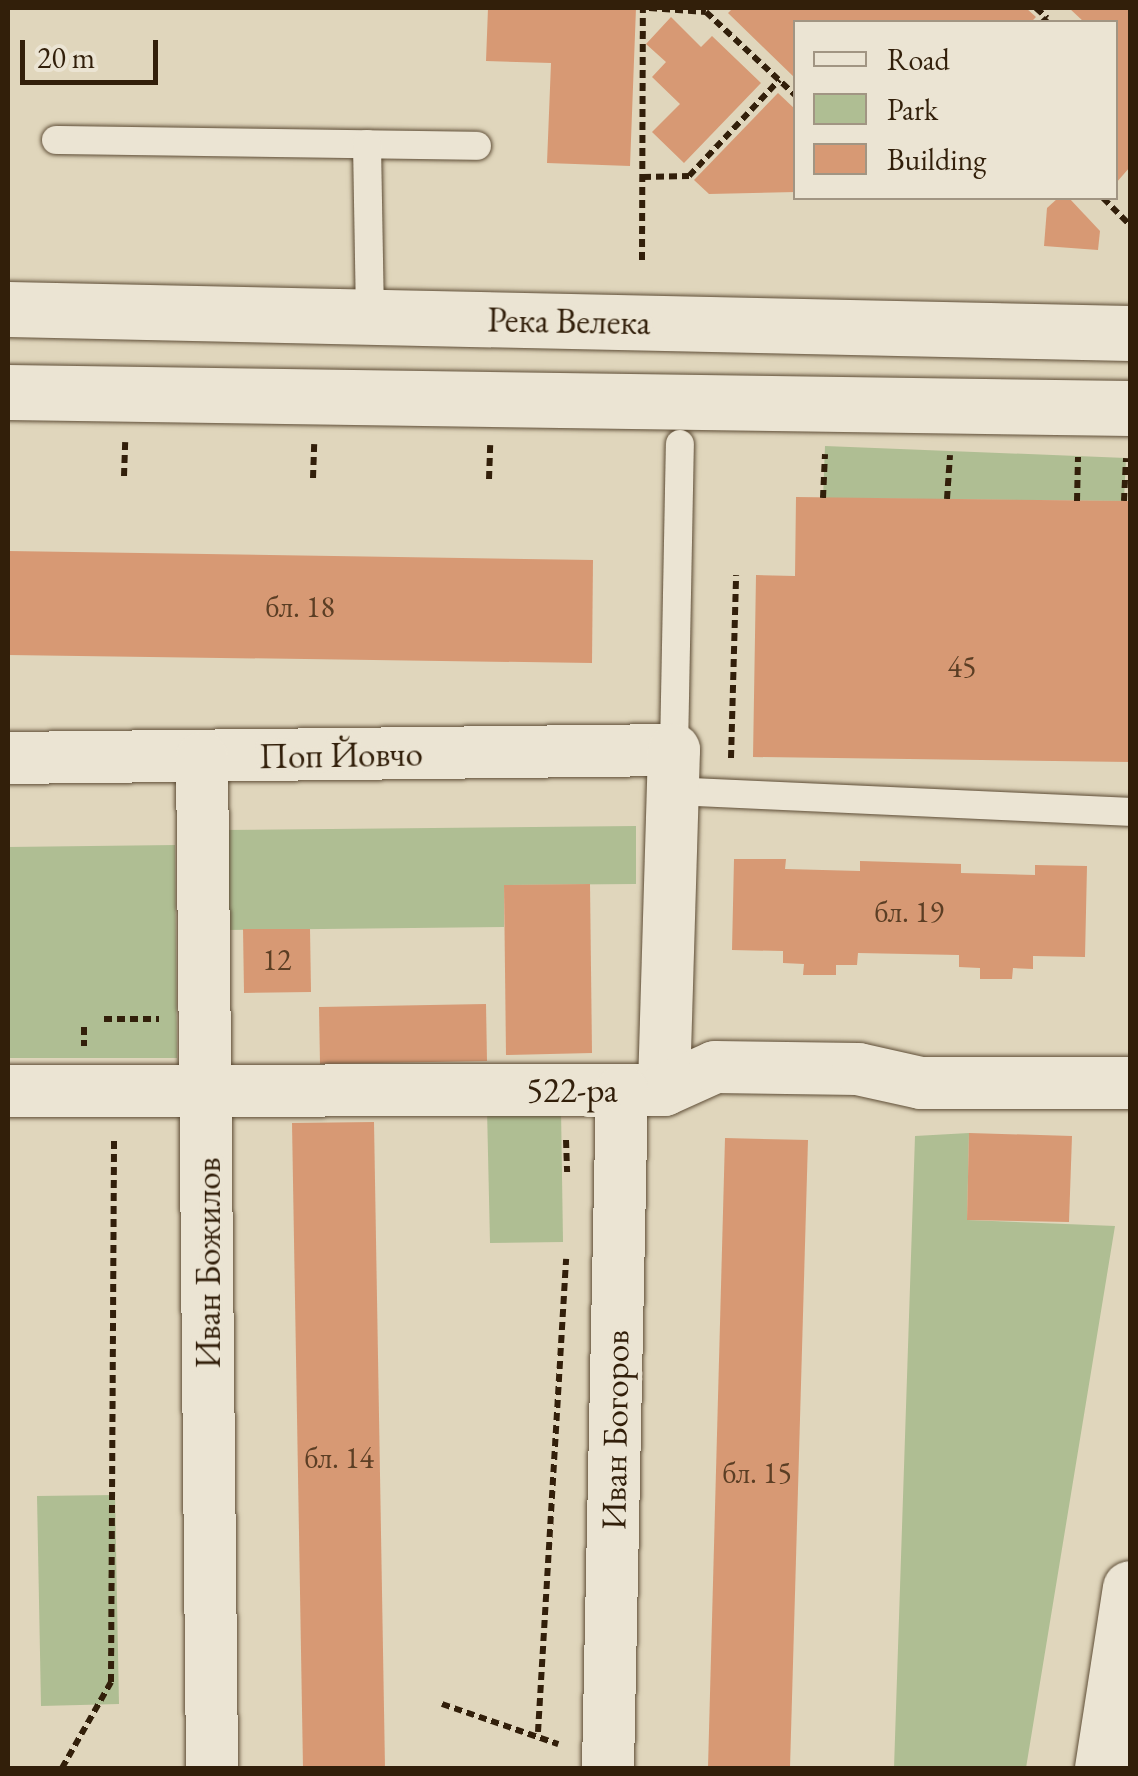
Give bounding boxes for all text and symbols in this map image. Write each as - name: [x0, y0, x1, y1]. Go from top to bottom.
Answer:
- scale bar: [25, 20, 162, 82]
- legend: [793, 20, 1118, 200]
- text: 20 m: [37, 38, 95, 77]
- text: Road: [887, 40, 950, 79]
- text: Park: [887, 90, 938, 129]
- text: Building: [887, 140, 986, 179]
- street label: Река Велека: [487, 299, 651, 343]
- house number: бл. 18: [265, 589, 335, 625]
- house number: 45: [948, 649, 976, 685]
- street label: Поп Йовчо: [259, 733, 423, 777]
- house number: бл. 19: [874, 894, 944, 930]
- house number: 12: [263, 942, 291, 978]
- street label: 522-ра: [526, 1069, 618, 1111]
- street label: Иван Божилов: [187, 1157, 229, 1369]
- street label: Иван Богоров: [592, 1330, 638, 1530]
- house number: бл. 14: [304, 1440, 374, 1476]
- house number: бл. 15: [722, 1455, 792, 1491]

